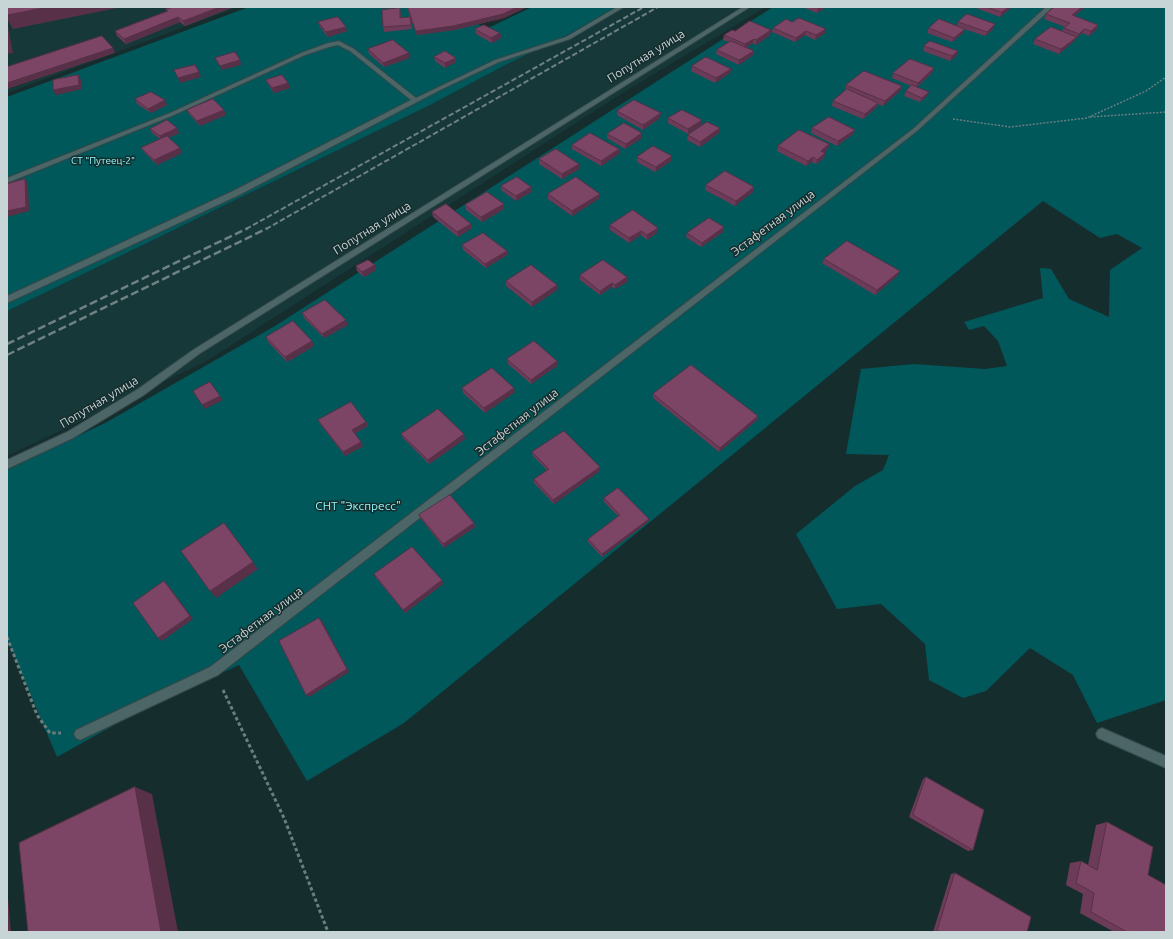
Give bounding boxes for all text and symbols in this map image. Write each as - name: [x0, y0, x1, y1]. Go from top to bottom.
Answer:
- street label: Попутная улица: [605, 26, 687, 86]
- park label: СТ "Путеец-2": [71, 155, 135, 167]
- street label: Эстафетная улица: [728, 187, 818, 259]
- street label: Попутная улица: [331, 198, 413, 258]
- street label: Попутная улица: [57, 373, 141, 431]
- street label: Эстафетная улица: [473, 385, 561, 459]
- park label: СНТ "Экспресс": [315, 499, 401, 513]
- street label: Эстафетная улица: [216, 584, 306, 656]

